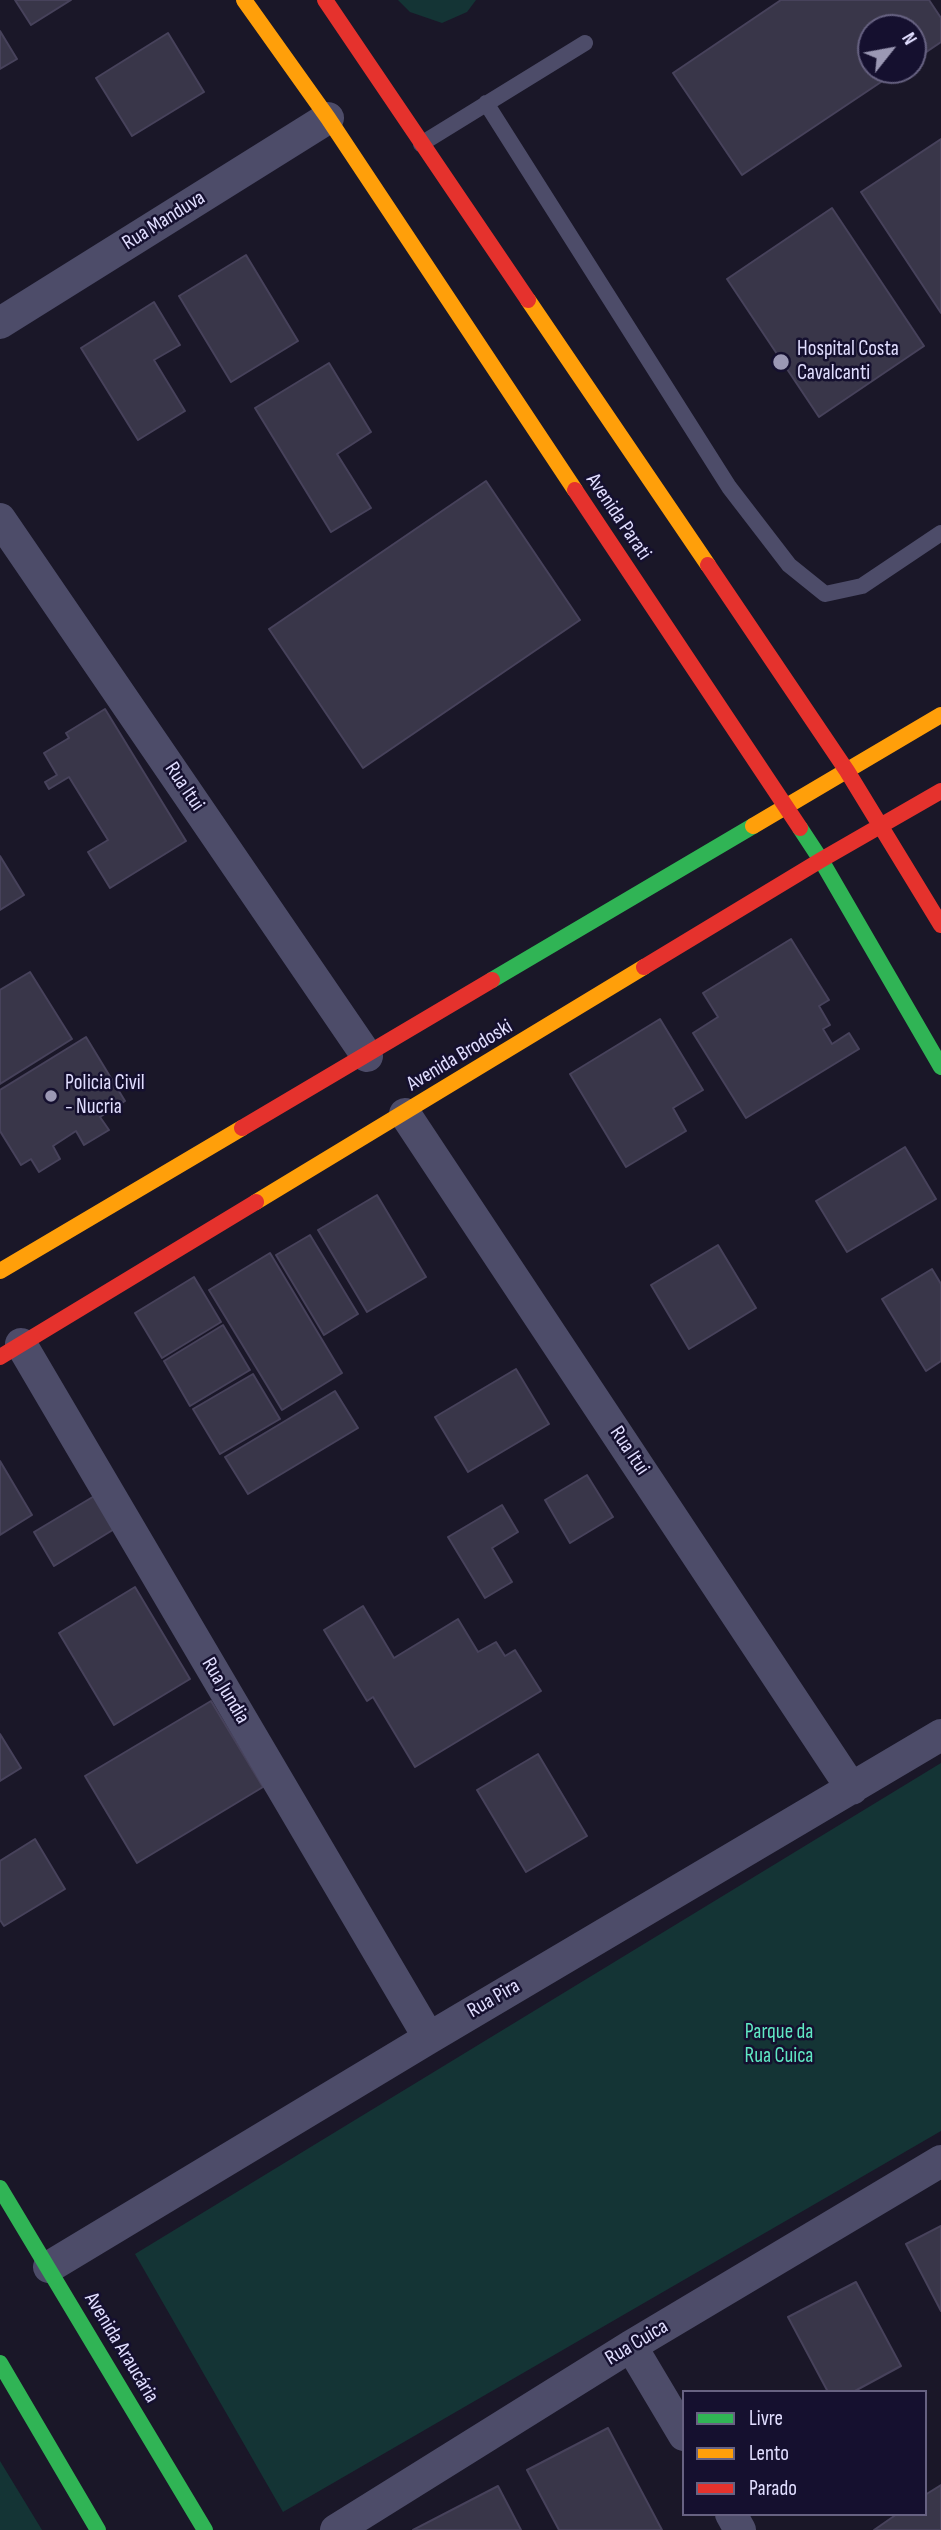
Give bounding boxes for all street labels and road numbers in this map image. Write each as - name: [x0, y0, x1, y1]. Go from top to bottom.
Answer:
- street label: Rua Manduva: [118, 186, 210, 256]
- street label: Avenida Parati: [580, 469, 656, 565]
- street label: Rua Itui: [159, 758, 209, 816]
- street label: Avenida Brodoski: [403, 1015, 517, 1097]
- street label: Rua Itui: [604, 1422, 654, 1480]
- street label: Rua Jundia: [195, 1653, 255, 1729]
- street label: Rua Pira: [463, 1974, 525, 2024]
- street label: Avenida Araucária: [78, 2288, 164, 2408]
- street label: Rua Cuica: [601, 2314, 673, 2372]

